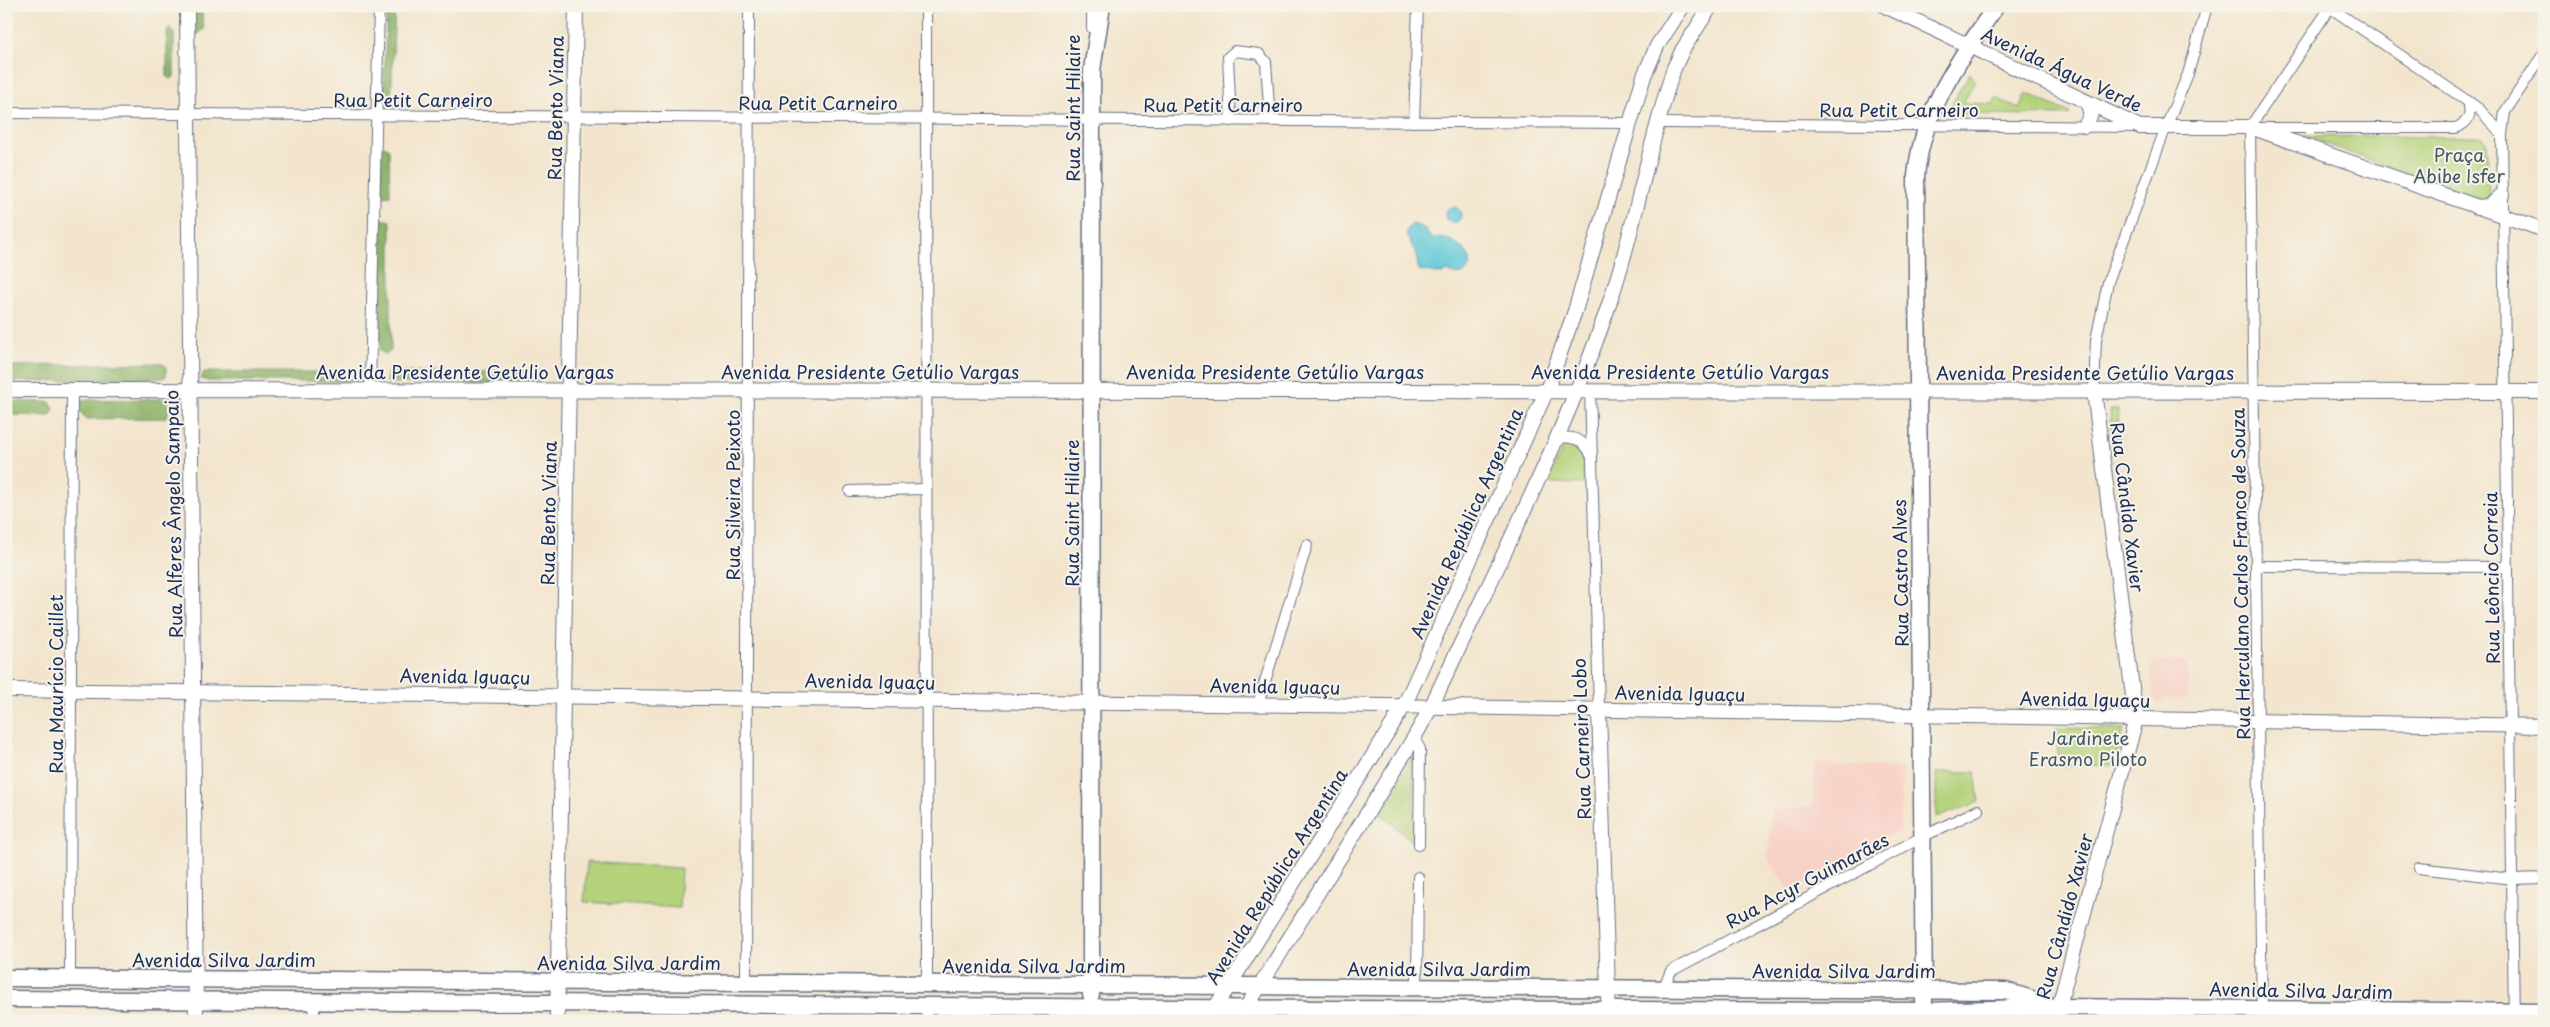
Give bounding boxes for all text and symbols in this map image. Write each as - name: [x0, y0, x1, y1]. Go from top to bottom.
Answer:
- street label: Avenida Água Verde: [1977, 20, 2147, 118]
- street label: Rua Saint Hilaire: [1059, 34, 1086, 182]
- street label: Rua Bento Viana: [540, 35, 570, 180]
- street label: Rua Petit Carneiro: [333, 86, 493, 113]
- street label: Rua Petit Carneiro: [738, 89, 898, 116]
- street label: Rua Petit Carneiro: [1143, 91, 1303, 118]
- street label: Rua Petit Carneiro: [1819, 96, 1979, 123]
- park label: Praça Abibe Isfer: [2413, 141, 2505, 189]
- street label: Avenida Presidente Getúlio Vargas: [316, 358, 614, 385]
- street label: Avenida Presidente Getúlio Vargas: [721, 358, 1019, 385]
- street label: Avenida Presidente Getúlio Vargas: [1126, 358, 1424, 385]
- street label: Avenida Presidente Getúlio Vargas: [1531, 358, 1829, 385]
- street label: Avenida Presidente Getúlio Vargas: [1936, 359, 2234, 386]
- street label: Rua Alferes Ângelo Sampaio: [157, 390, 189, 638]
- street label: Avenida República Argentina: [1403, 403, 1529, 643]
- street label: Rua Herculano Carlos Franco de Souza: [2224, 407, 2256, 740]
- street label: Rua Silveira Peixoto: [719, 410, 746, 580]
- street label: Rua Cândido Xavier: [2104, 420, 2152, 594]
- street label: Rua Saint Hilaire: [1058, 439, 1085, 587]
- street label: Rua Bento Viana: [533, 440, 563, 585]
- street label: Rua Leôncio Correia: [2476, 491, 2506, 664]
- street label: Rua Castro Alves: [1885, 499, 1915, 647]
- street label: Rua Maurício Caillet: [42, 594, 69, 774]
- street label: Rua Carneiro Lobo: [1565, 658, 1597, 820]
- street label: Avenida Iguaçu: [399, 661, 531, 691]
- street label: Avenida Iguaçu: [804, 666, 936, 696]
- street label: Avenida Iguaçu: [1209, 671, 1341, 701]
- street label: Avenida Iguaçu: [1614, 678, 1746, 708]
- street label: Avenida Iguaçu: [2019, 684, 2151, 714]
- park label: Jardinete Erasmo Piloto: [2029, 724, 2147, 772]
- street label: Avenida República Argentina: [1198, 762, 1354, 989]
- street label: Rua Acyr Guimarães: [1721, 825, 1893, 935]
- street label: Rua Cândido Xavier: [2029, 829, 2099, 1002]
- street label: Avenida Silva Jardim: [132, 946, 316, 973]
- street label: Avenida Silva Jardim: [537, 949, 721, 976]
- street label: Avenida Silva Jardim: [942, 952, 1126, 979]
- street label: Avenida Silva Jardim: [1347, 955, 1531, 982]
- street label: Avenida Silva Jardim: [1752, 957, 1936, 984]
- street label: Avenida Silva Jardim: [2209, 975, 2393, 1005]

